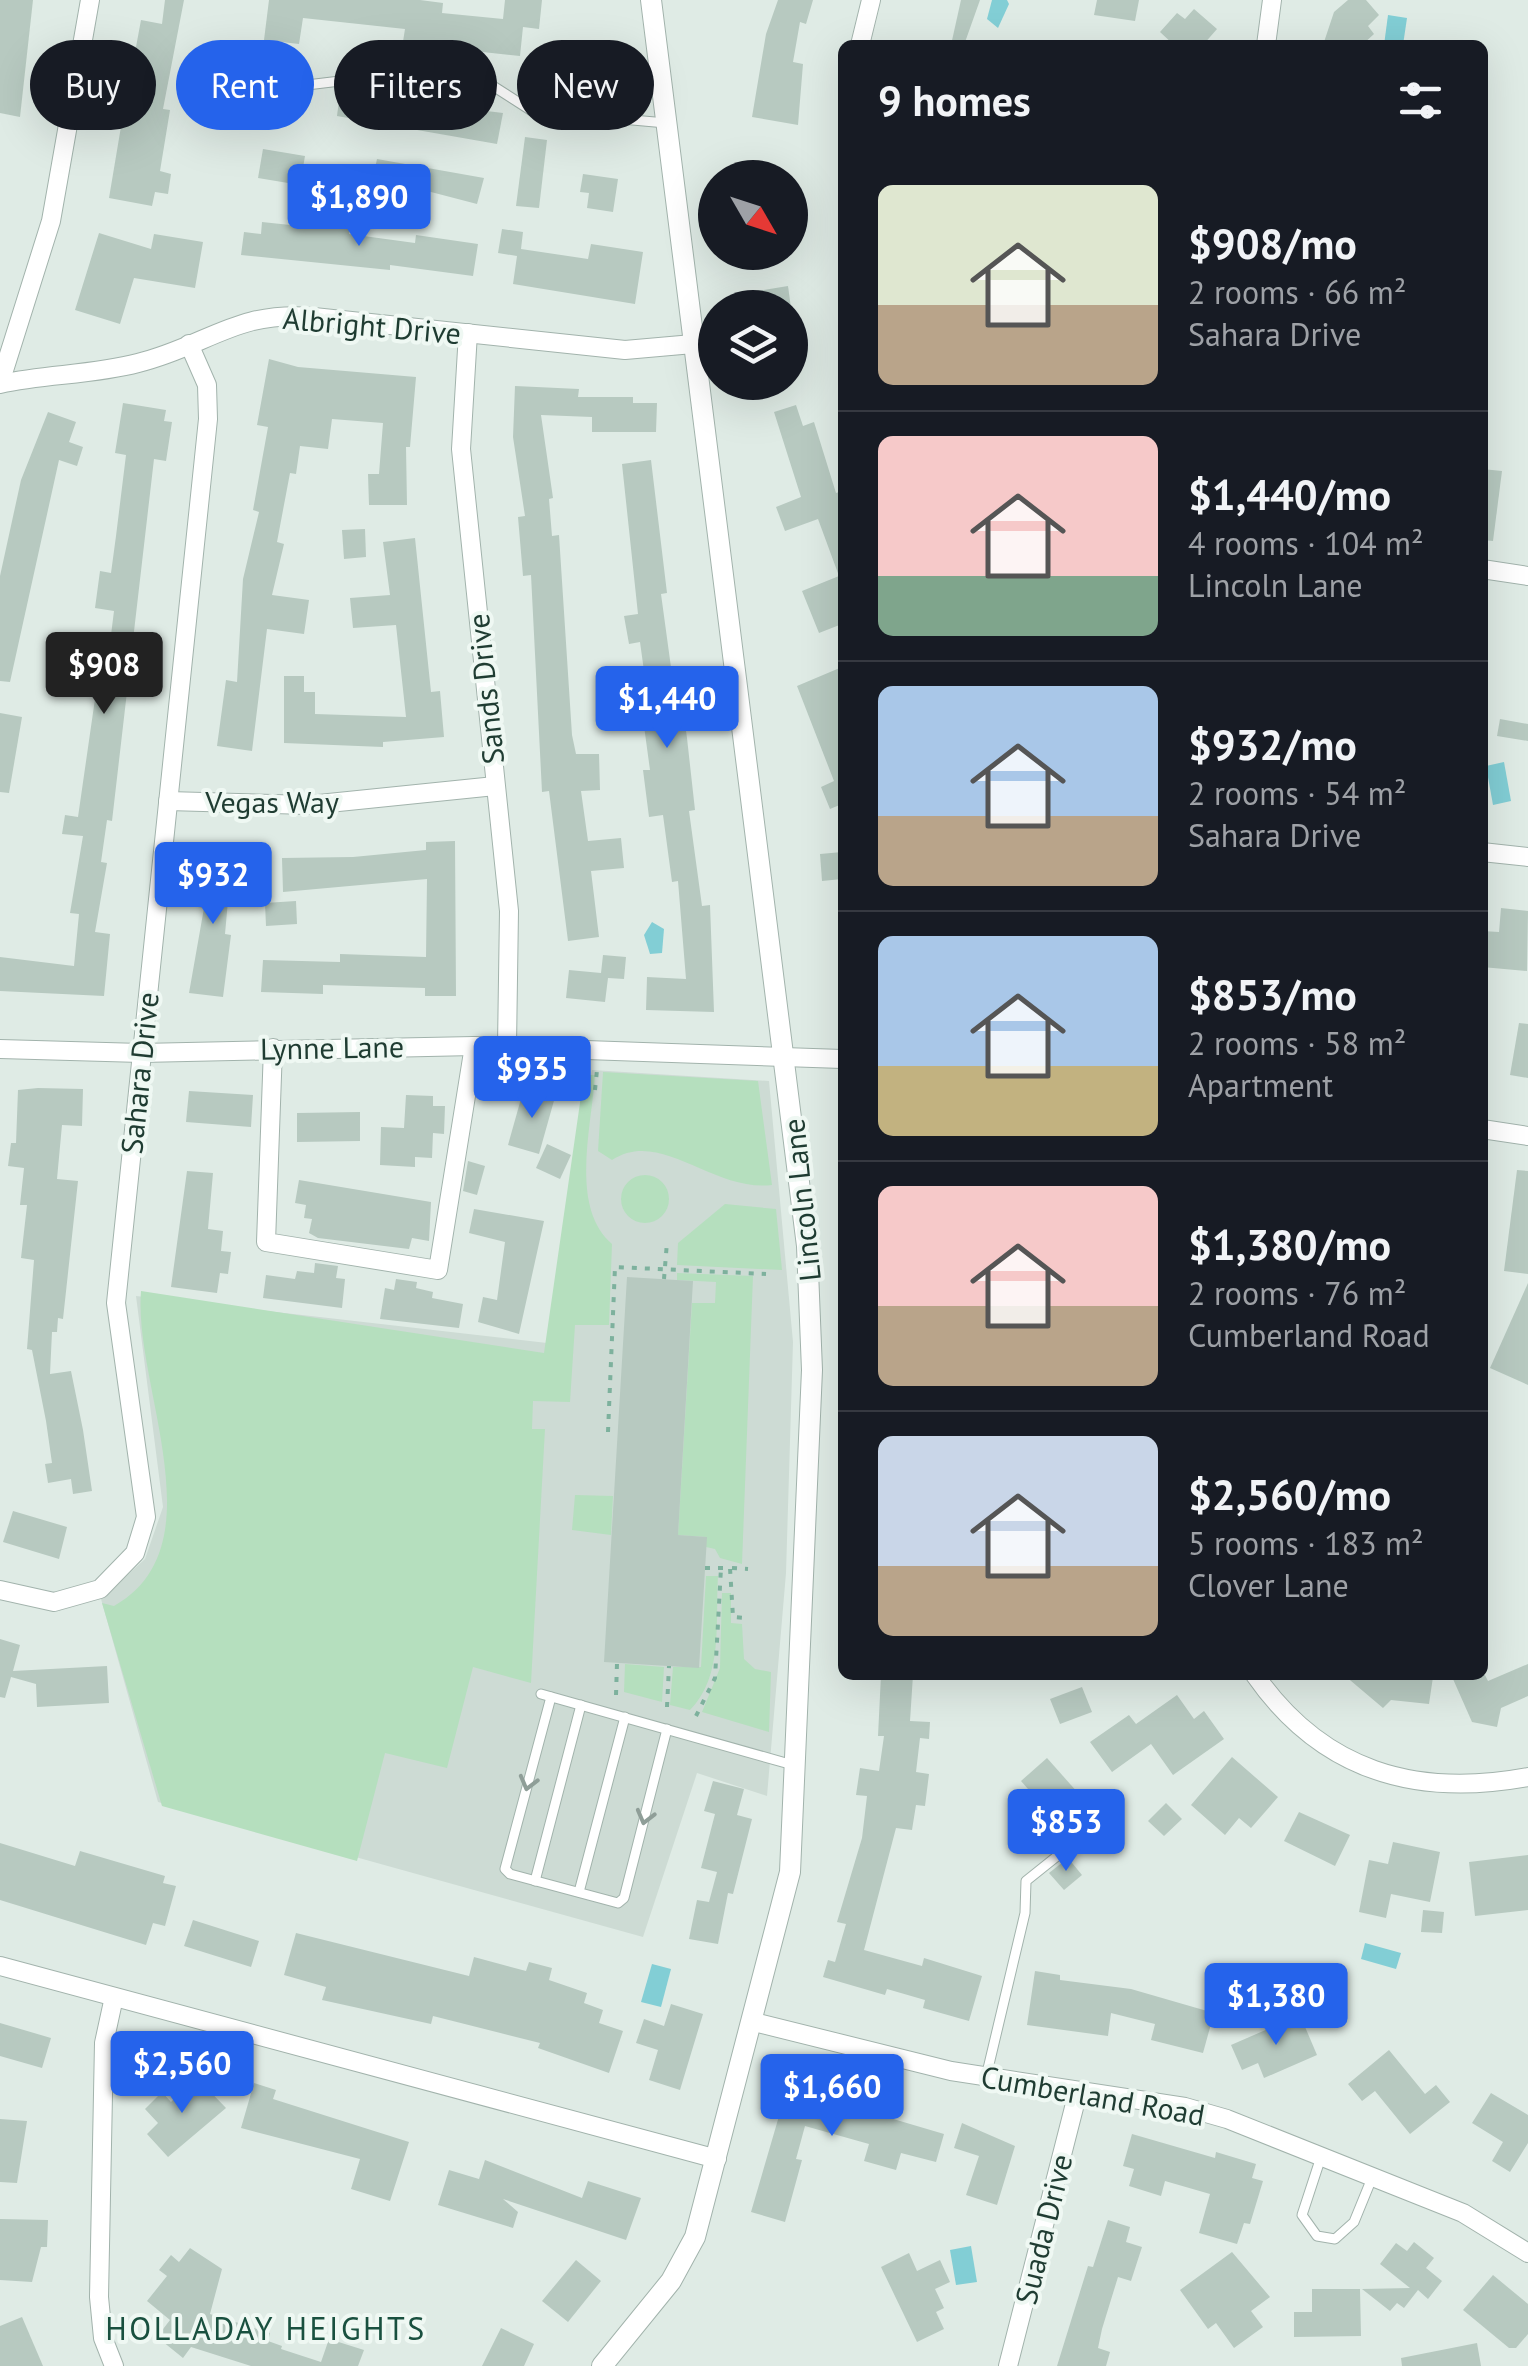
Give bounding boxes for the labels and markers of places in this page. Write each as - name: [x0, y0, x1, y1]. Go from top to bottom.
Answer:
- pin: $1,890: [278, 164, 440, 249]
- pin: $908: [45, 632, 163, 717]
- pin: $1,440: [586, 666, 748, 751]
- pin: $932: [154, 842, 272, 927]
- pin: $935: [473, 1036, 591, 1121]
- pin: $853: [1007, 1789, 1125, 1874]
- pin: $1,380: [1195, 1963, 1357, 2048]
- pin: $2,560: [101, 2031, 263, 2116]
- pin: $1,660: [751, 2054, 913, 2139]

